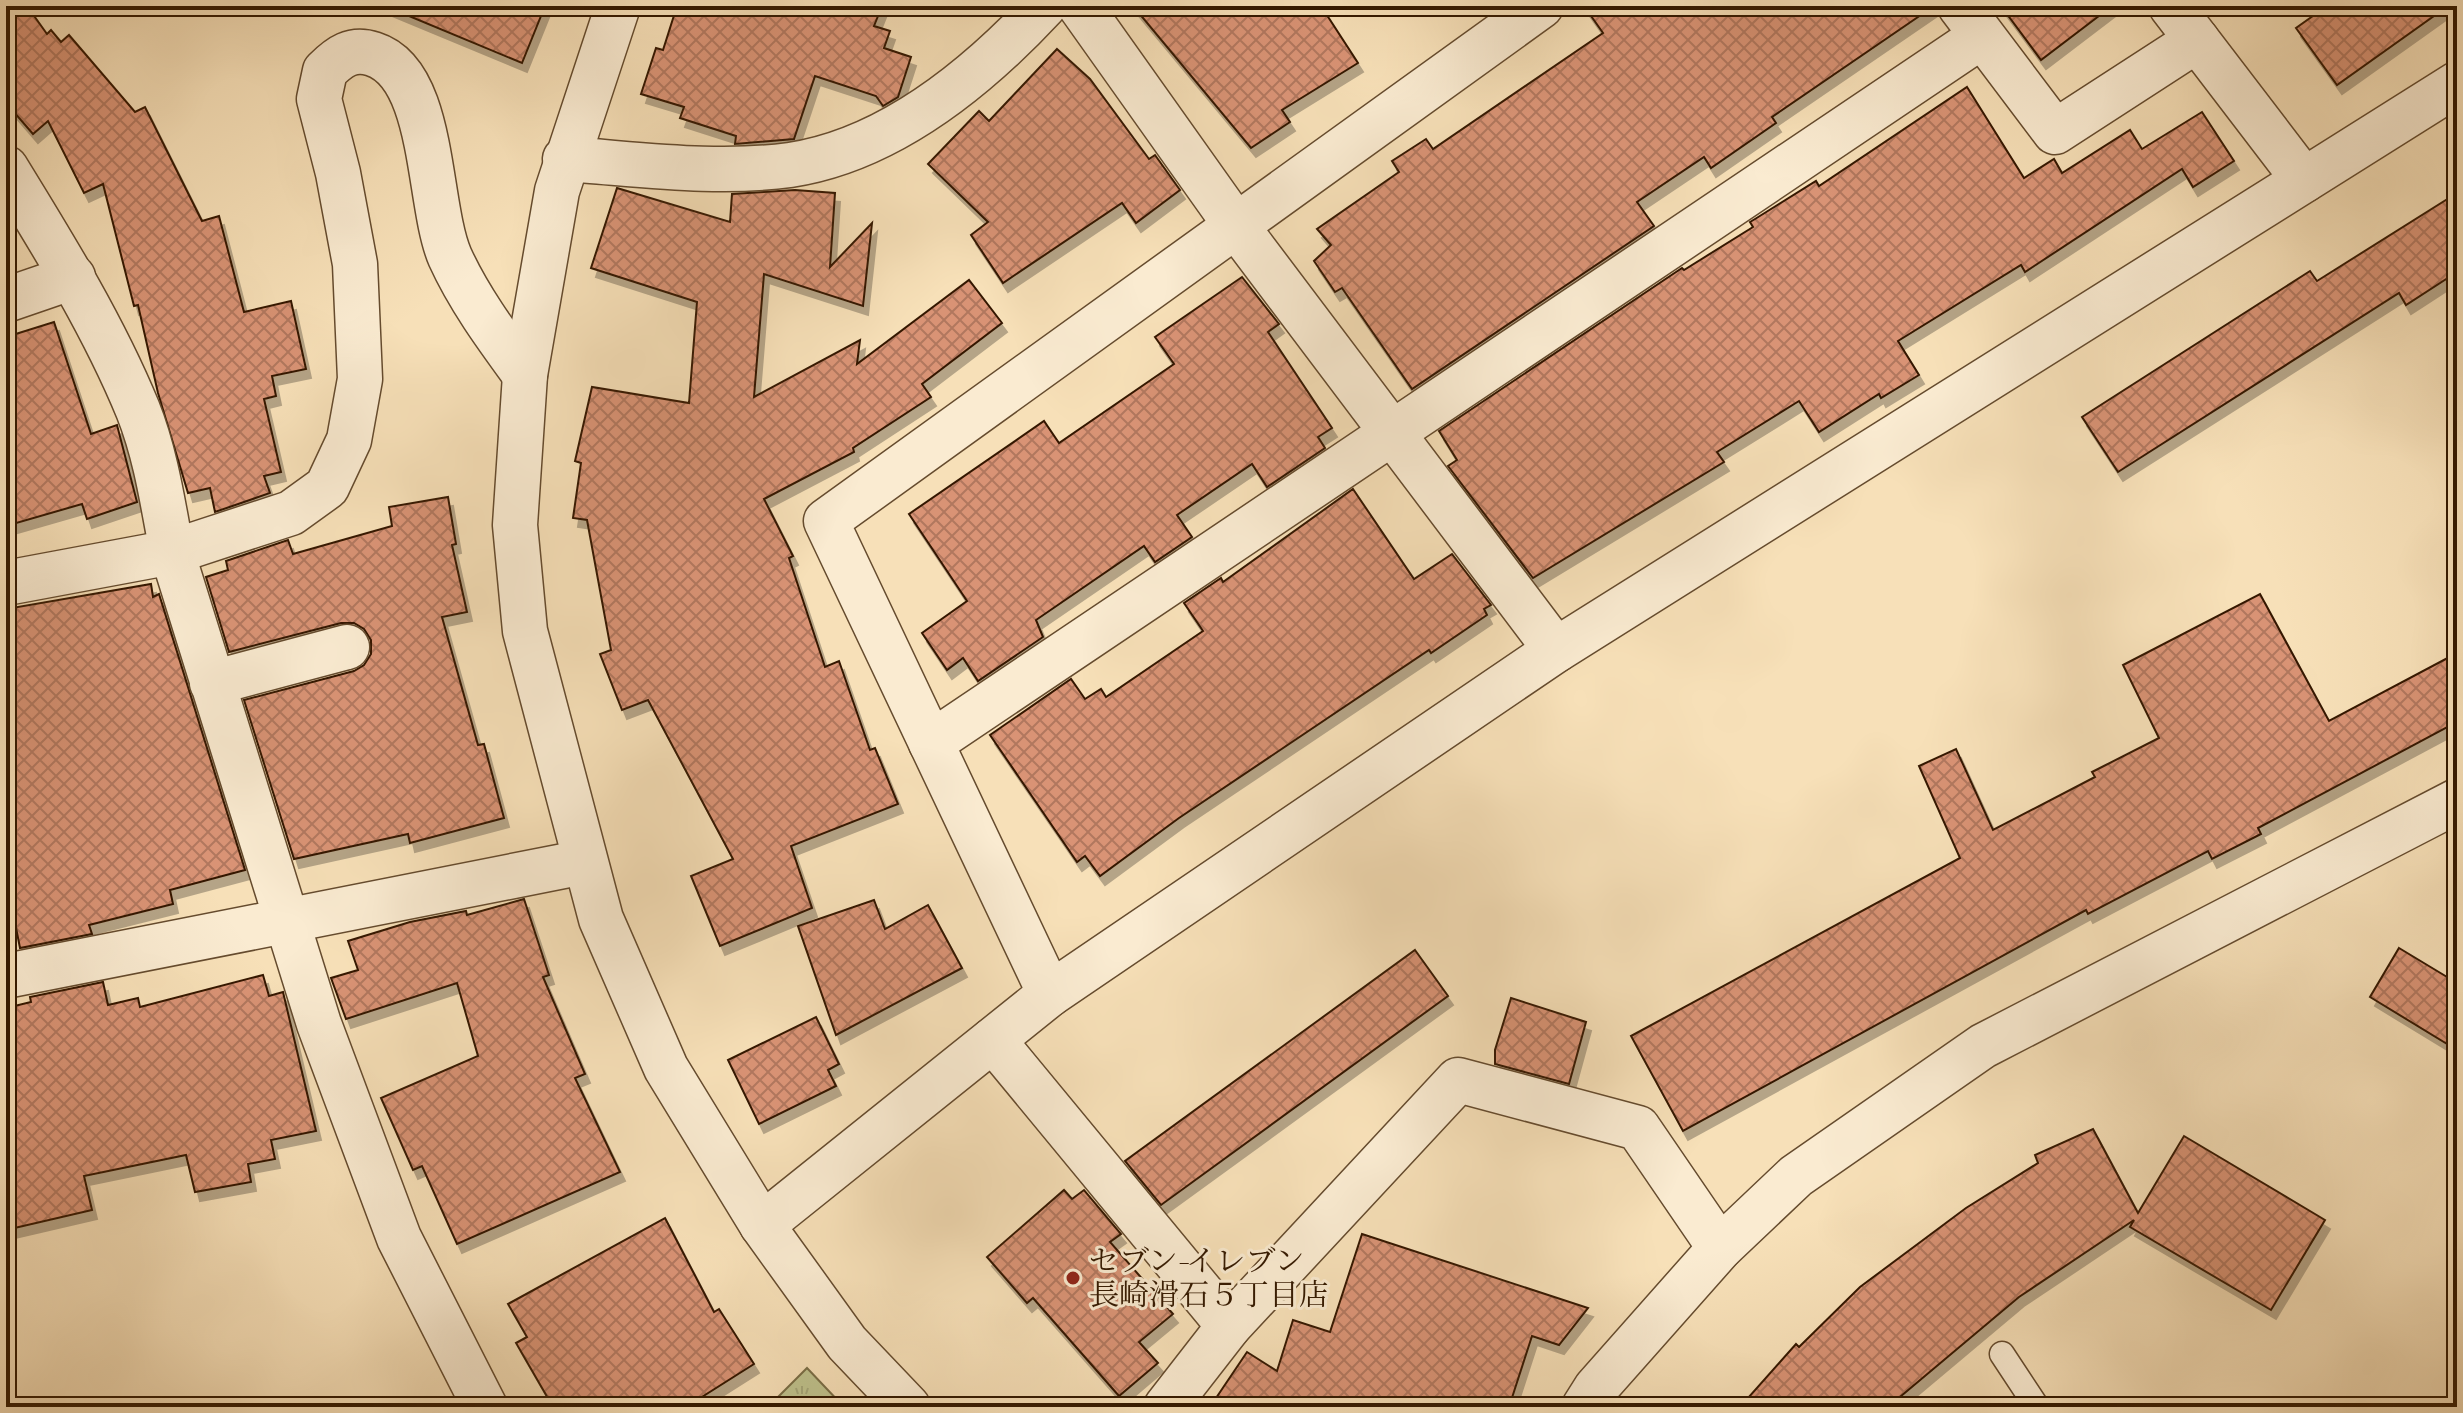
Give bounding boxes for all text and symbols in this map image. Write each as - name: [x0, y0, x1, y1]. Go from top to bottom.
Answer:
- place label: セブン-イレブン 長崎滑石５丁目店: [1089, 1244, 1329, 1313]
- marker: セブン-イレブン 長崎滑石５丁目店: [1064, 1269, 1082, 1287]

